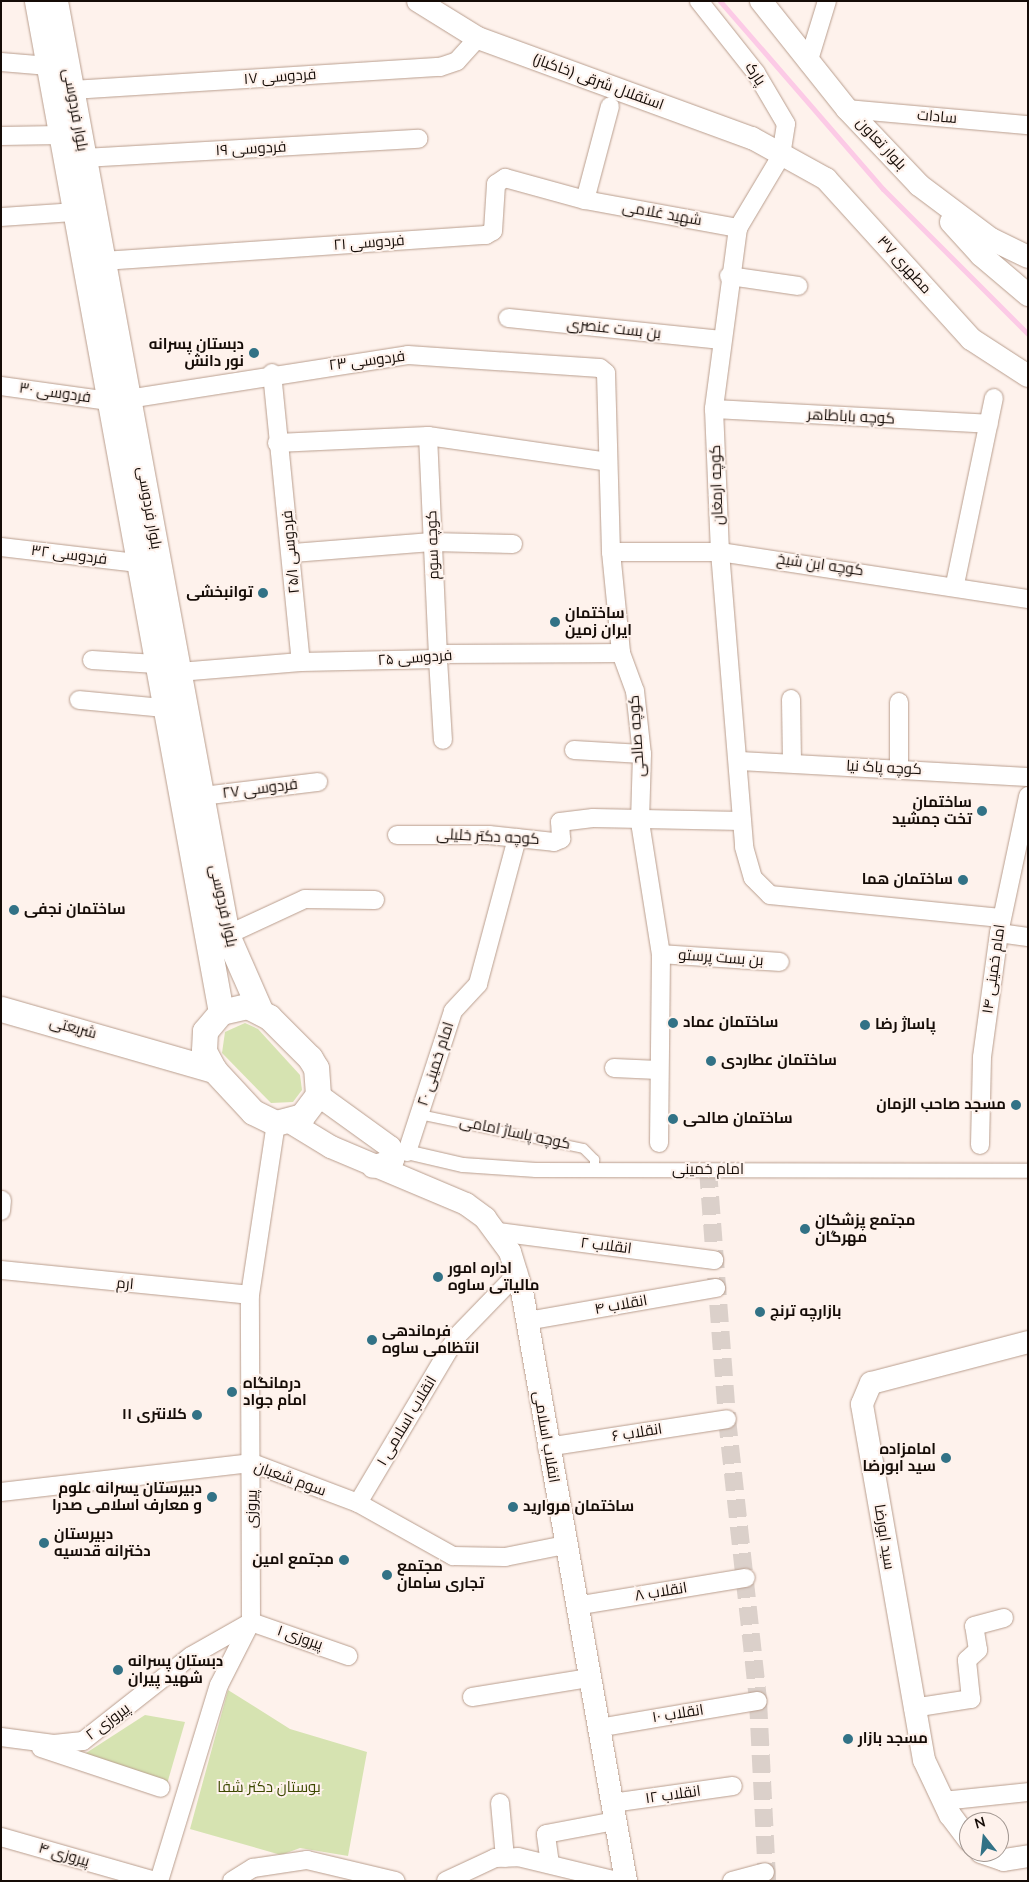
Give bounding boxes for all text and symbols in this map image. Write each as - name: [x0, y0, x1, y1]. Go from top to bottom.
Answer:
- street label: استقلال شرقی (خاکباز): [530, 50, 666, 114]
- street label: پارک: [741, 59, 769, 89]
- street label: فردوسی ۱۷: [243, 65, 317, 89]
- street label: بلوار فردوسی: [59, 67, 91, 153]
- street label: سادات: [916, 106, 958, 128]
- street label: بلوار تعاون: [852, 114, 910, 174]
- street label: فردوسی ۱۹: [215, 138, 287, 160]
- street label: شهید غلامی: [621, 198, 703, 230]
- street label: فردوسی ۲۱: [333, 232, 405, 254]
- street label: مطهری ۳۷: [873, 232, 935, 298]
- street label: بن بست عنصری: [566, 315, 662, 343]
- place label: دبستان پسرانه نور دانش: [149, 335, 244, 370]
- marker: دبستان پسرانه نور دانش: [248, 347, 260, 359]
- street label: فردوسی ۲۳: [328, 347, 406, 375]
- street label: فردوسی ۳۰: [18, 379, 92, 407]
- street label: کوچه باباطاهر: [807, 406, 895, 428]
- street label: کوچه ارمغان: [707, 444, 727, 526]
- street label: بلوار فردوسی: [133, 465, 165, 551]
- street label: فردوسی ۲۵/۱: [278, 510, 304, 594]
- street label: کوچه سوم: [423, 510, 443, 580]
- street label: فردوسی ۳۲: [30, 541, 108, 569]
- street label: کوچه ابن شیخ: [775, 550, 865, 580]
- place label: توانبخشی: [186, 584, 253, 602]
- marker: توانبخشی: [257, 587, 269, 599]
- place label: ساختمان ایران زمین: [565, 604, 632, 639]
- marker: ساختمان ایران زمین: [549, 616, 561, 628]
- street label: فردوسی ۲۵: [377, 646, 453, 670]
- street label: کوچه صالحی: [625, 694, 649, 778]
- street label: کوچه پاک نیا: [846, 757, 922, 779]
- street label: فردوسی ۲۷: [221, 775, 299, 803]
- place label: ساختمان تخت جمشید: [892, 793, 972, 828]
- marker: ساختمان تخت جمشید: [976, 805, 988, 817]
- street label: کوچه دکتر خلیلی: [436, 825, 540, 849]
- street label: بلوار فردوسی: [205, 863, 241, 949]
- place label: ساختمان هما: [862, 871, 953, 889]
- marker: ساختمان هما: [957, 874, 969, 886]
- place label: ساختمان نجفی: [24, 901, 126, 919]
- marker: ساختمان نجفی: [8, 904, 20, 916]
- street label: امام خمینی ۱۴: [979, 923, 1009, 1015]
- street label: بن بست پرستو: [678, 946, 764, 970]
- street label: شریعتی: [48, 1013, 98, 1043]
- place label: ساختمان عماد: [683, 1014, 778, 1032]
- place label: پاساژ رضا: [875, 1016, 936, 1034]
- marker: ساختمان عماد: [667, 1017, 679, 1029]
- marker: پاساژ رضا: [859, 1019, 871, 1031]
- street label: امام خمینی ۲۰: [414, 1020, 458, 1108]
- place label: ساختمان عطاردی: [721, 1052, 837, 1070]
- marker: ساختمان عطاردی: [705, 1055, 717, 1067]
- place label: مسجد صاحب الزمان: [876, 1096, 1006, 1114]
- marker: مسجد صاحب الزمان: [1010, 1099, 1022, 1111]
- place label: ساختمان صالحی: [683, 1110, 793, 1128]
- street label: کوچه پاساژ امامی: [458, 1112, 572, 1154]
- marker: ساختمان صالحی: [667, 1113, 679, 1125]
- street label: امام خمینی: [672, 1161, 744, 1179]
- place label: مجتمع پزشكان مهرگان: [815, 1211, 915, 1246]
- marker: مجتمع پزشكان مهرگان: [799, 1223, 811, 1235]
- street label: انقلاب ۲: [579, 1234, 633, 1258]
- place label: اداره امور مالیاتی ساوه: [448, 1259, 539, 1294]
- marker: اداره امور مالیاتی ساوه: [432, 1271, 444, 1283]
- street label: ارم: [116, 1274, 134, 1294]
- street label: انقلاب ۴: [593, 1292, 649, 1318]
- place label: بازارچه ترنج: [770, 1303, 842, 1321]
- marker: بازارچه ترنج: [754, 1306, 766, 1318]
- place label: فرماندهی انتظامی ساوه: [382, 1322, 480, 1357]
- marker: فرماندهی انتظامی ساوه: [366, 1334, 378, 1346]
- street label: انقلاب اسلامی ۱: [373, 1373, 441, 1469]
- place label: درمانگاه امام جواد: [243, 1374, 307, 1409]
- marker: درمانگاه امام جواد: [225, 1385, 239, 1399]
- street label: انقلاب اسلامی: [529, 1390, 563, 1484]
- place label: کلانتری ۱۱: [122, 1406, 187, 1424]
- marker: کلانتری ۱۱: [191, 1409, 203, 1421]
- street label: انقلاب ۶: [611, 1420, 663, 1446]
- place label: امامزاده سید ابورضا: [863, 1440, 936, 1475]
- marker: امامزاده سید ابورضا: [940, 1452, 952, 1464]
- street label: سوم شعبان: [252, 1458, 328, 1500]
- place label: دبیرستان پسرانه علوم و معارف اسلامی صدرا: [52, 1479, 202, 1514]
- street label: پیروزی: [243, 1490, 261, 1528]
- marker: دبیرستان پسرانه علوم و معارف اسلامی صدرا: [206, 1491, 218, 1503]
- place label: ساختمان مروارید: [523, 1498, 634, 1516]
- marker: ساختمان مروارید: [507, 1501, 519, 1513]
- street label: سید ابورضا: [870, 1503, 898, 1571]
- place label: دبیرستان دخترانه قدسیه: [54, 1525, 151, 1560]
- marker: دبیرستان دخترانه قدسیه: [38, 1537, 50, 1549]
- place label: مجتمع امین: [252, 1551, 334, 1569]
- marker: مجتمع امین: [338, 1554, 350, 1566]
- place label: مجتمع تجاری سامان: [397, 1557, 484, 1592]
- marker: مجتمع تجاری سامان: [381, 1569, 393, 1581]
- street label: انقلاب ۸: [634, 1579, 688, 1605]
- street label: پیروزی ۱: [275, 1622, 325, 1654]
- place label: دبستان پسرانه شهید پیران: [128, 1652, 223, 1687]
- marker: دبستان پسرانه شهید پیران: [112, 1664, 124, 1676]
- street label: پیروزی ۲: [83, 1700, 133, 1744]
- street label: انقلاب ۱۰: [651, 1701, 705, 1727]
- place label: مسجد بازار: [858, 1730, 928, 1748]
- marker: مسجد بازار: [842, 1733, 854, 1745]
- park label: بوستان دکتر شفا: [217, 1779, 321, 1797]
- street label: انقلاب ۱۲: [644, 1782, 702, 1808]
- north arrow: [959, 1812, 1009, 1862]
- text: N: [972, 1812, 988, 1834]
- street label: پیروزی ۴: [36, 1839, 92, 1871]

